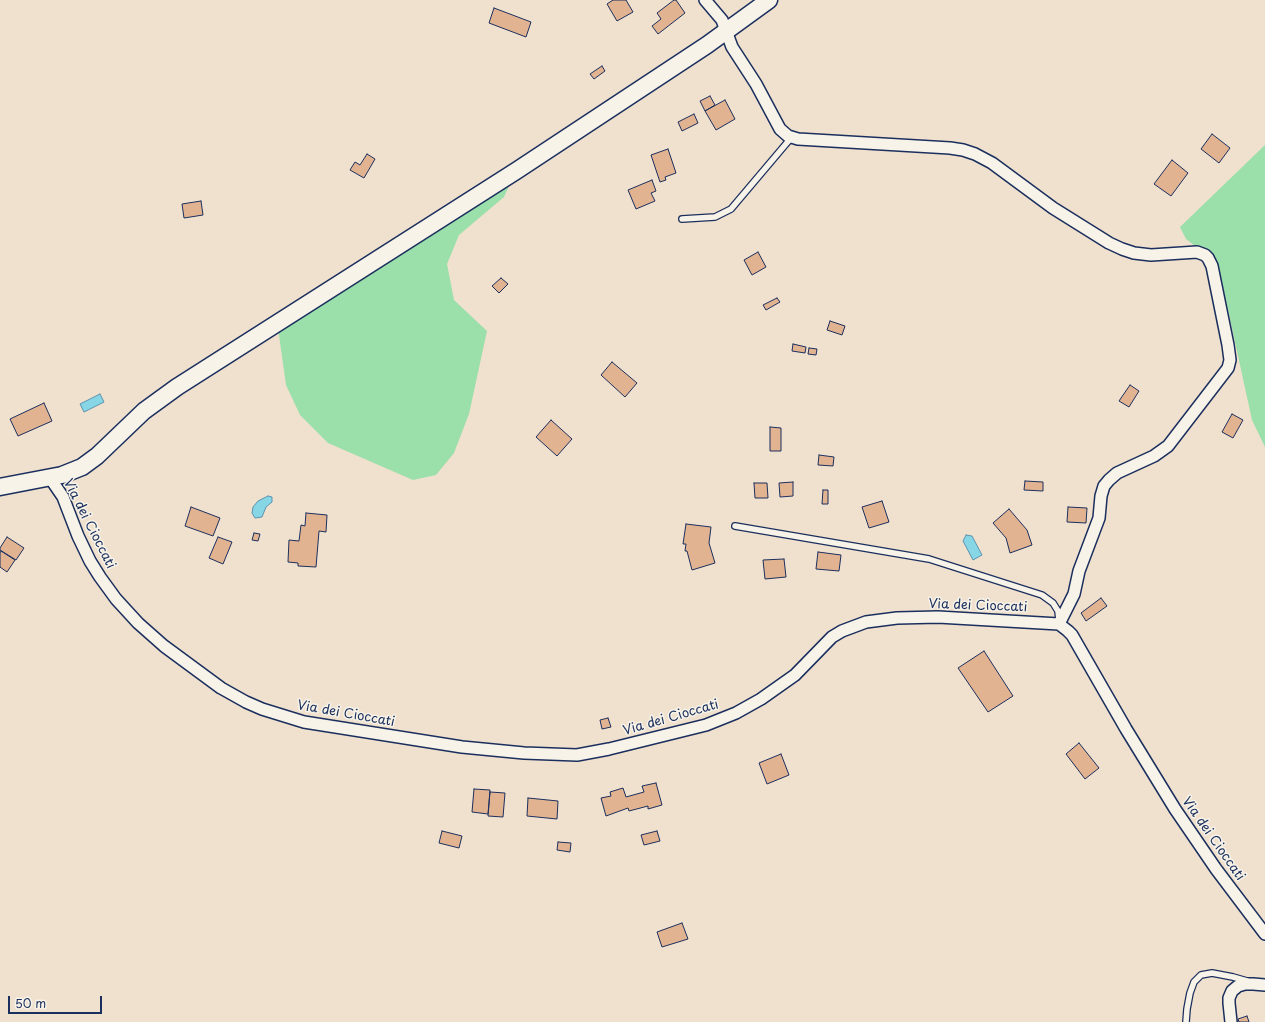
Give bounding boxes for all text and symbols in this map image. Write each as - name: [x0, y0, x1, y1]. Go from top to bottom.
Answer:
- street label: Via dei Cioccati: [60, 477, 118, 571]
- street label: Via dei Cioccati: [928, 596, 1028, 616]
- street label: Via dei Cioccati: [621, 697, 721, 739]
- street label: Via dei Cioccati: [296, 698, 396, 730]
- street label: Via dei Cioccati: [1178, 794, 1248, 884]
- scale bar: [10, 988, 104, 1014]
- text: 50 m: [15, 994, 46, 1012]

